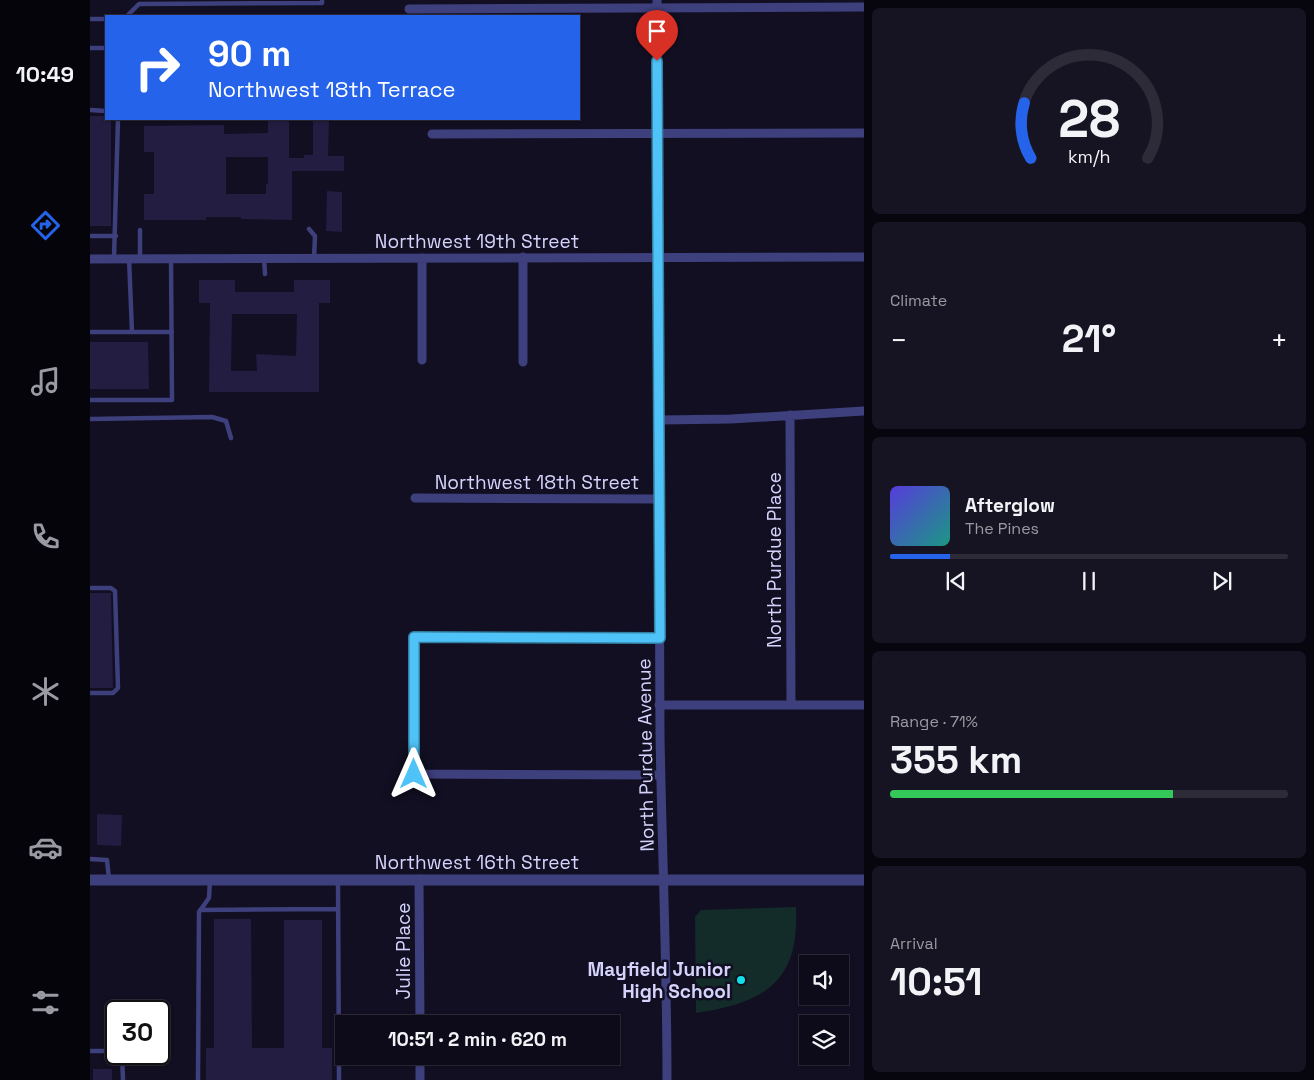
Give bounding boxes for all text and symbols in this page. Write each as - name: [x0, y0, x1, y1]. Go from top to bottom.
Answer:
- pin: [636, 10, 678, 61]
- icon: arrive: [643, 17, 671, 45]
- text: 90 m: [208, 32, 291, 76]
- icon: right: [125, 35, 190, 100]
- text: 10:49: [16, 60, 74, 88]
- text: Northwest 18th Terrace: [208, 75, 456, 103]
- text: 28: [1058, 86, 1120, 152]
- text: km/h: [1068, 145, 1110, 168]
- icon: directions: [28, 208, 63, 243]
- street label: Northwest 19th Street: [375, 229, 579, 254]
- text: Climate: [890, 290, 947, 311]
- text: 21°: [1062, 315, 1116, 363]
- text: −: [890, 322, 907, 358]
- text: +: [1271, 322, 1288, 358]
- icon: music: [28, 364, 63, 399]
- street label: Northwest 18th Street: [435, 470, 639, 495]
- street label: North Purdue Place: [762, 472, 787, 648]
- text: Afterglow: [965, 493, 1055, 518]
- text: The Pines: [965, 518, 1039, 539]
- icon: phone: [28, 519, 63, 554]
- icon: previous: [942, 567, 970, 595]
- icon: pause: [1075, 567, 1103, 595]
- icon: next: [1208, 567, 1236, 595]
- street label: North Purdue Avenue: [631, 658, 660, 852]
- icon: climate: [28, 674, 63, 709]
- text: Range · 71%: [890, 711, 978, 732]
- text: 355 km: [890, 736, 1022, 784]
- position arrow: [387, 747, 439, 799]
- icon: car: [28, 830, 63, 865]
- street label: Northwest 16th Street: [375, 850, 579, 875]
- street label: Julie Place: [391, 902, 416, 1000]
- text: Arrival: [890, 933, 938, 954]
- map controls: [799, 955, 849, 1065]
- button: sound: [799, 955, 849, 1005]
- place label: Mayfield Junior High School: [587, 957, 731, 1004]
- text: 10:51: [890, 958, 982, 1006]
- marker: Mayfield Junior High School: [735, 974, 747, 986]
- icon: filters: [28, 985, 63, 1020]
- speed limit sign: 30: [105, 1000, 170, 1065]
- button: layers: [799, 1015, 849, 1065]
- text: 10:51 · 2 min · 620 m: [388, 1027, 567, 1052]

